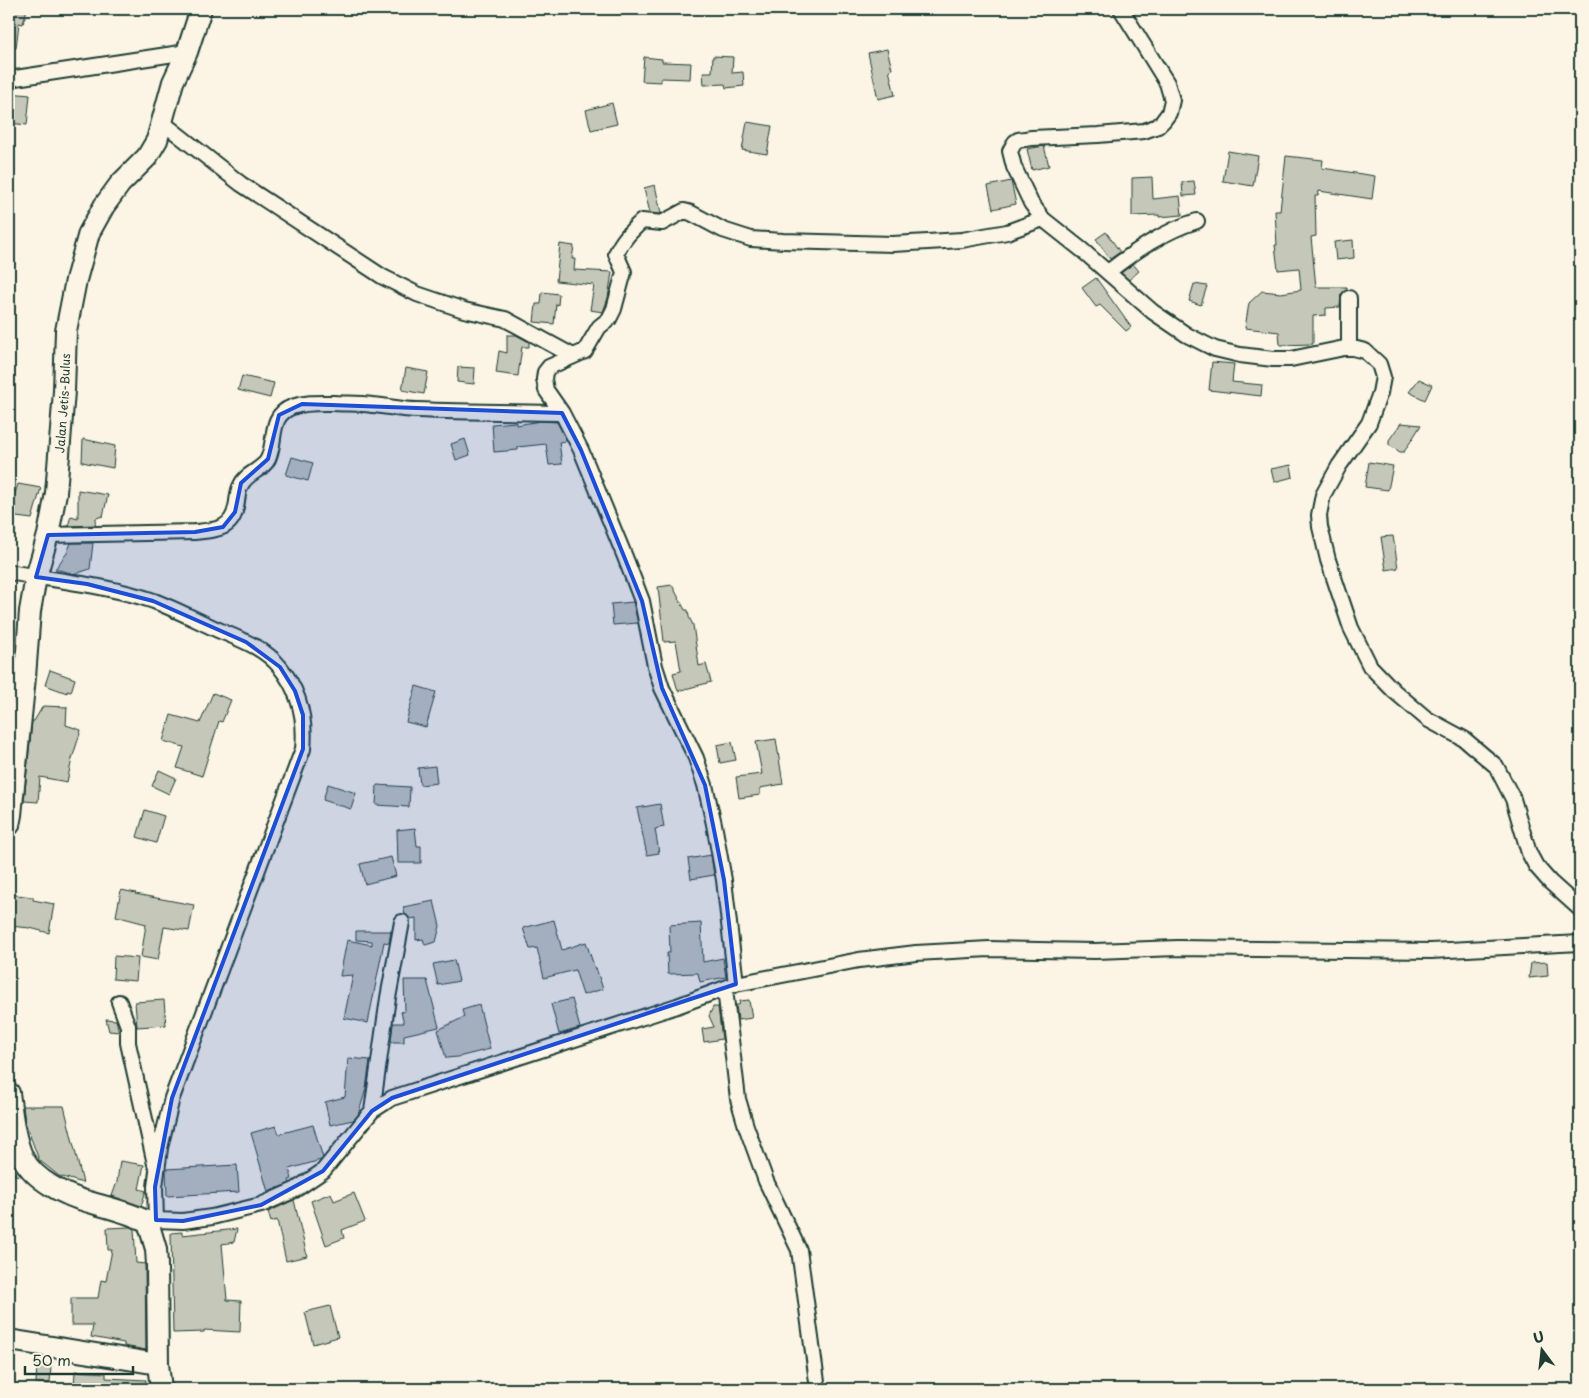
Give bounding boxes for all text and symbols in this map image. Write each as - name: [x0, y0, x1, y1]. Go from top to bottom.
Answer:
- street label: Jalan Jetis-Bulus: [50, 353, 74, 454]
- text: U: [1531, 1325, 1546, 1348]
- north arrow: [1516, 1326, 1566, 1376]
- scale bar: [25, 1343, 132, 1375]
- text: 50 m: [32, 1348, 71, 1371]

